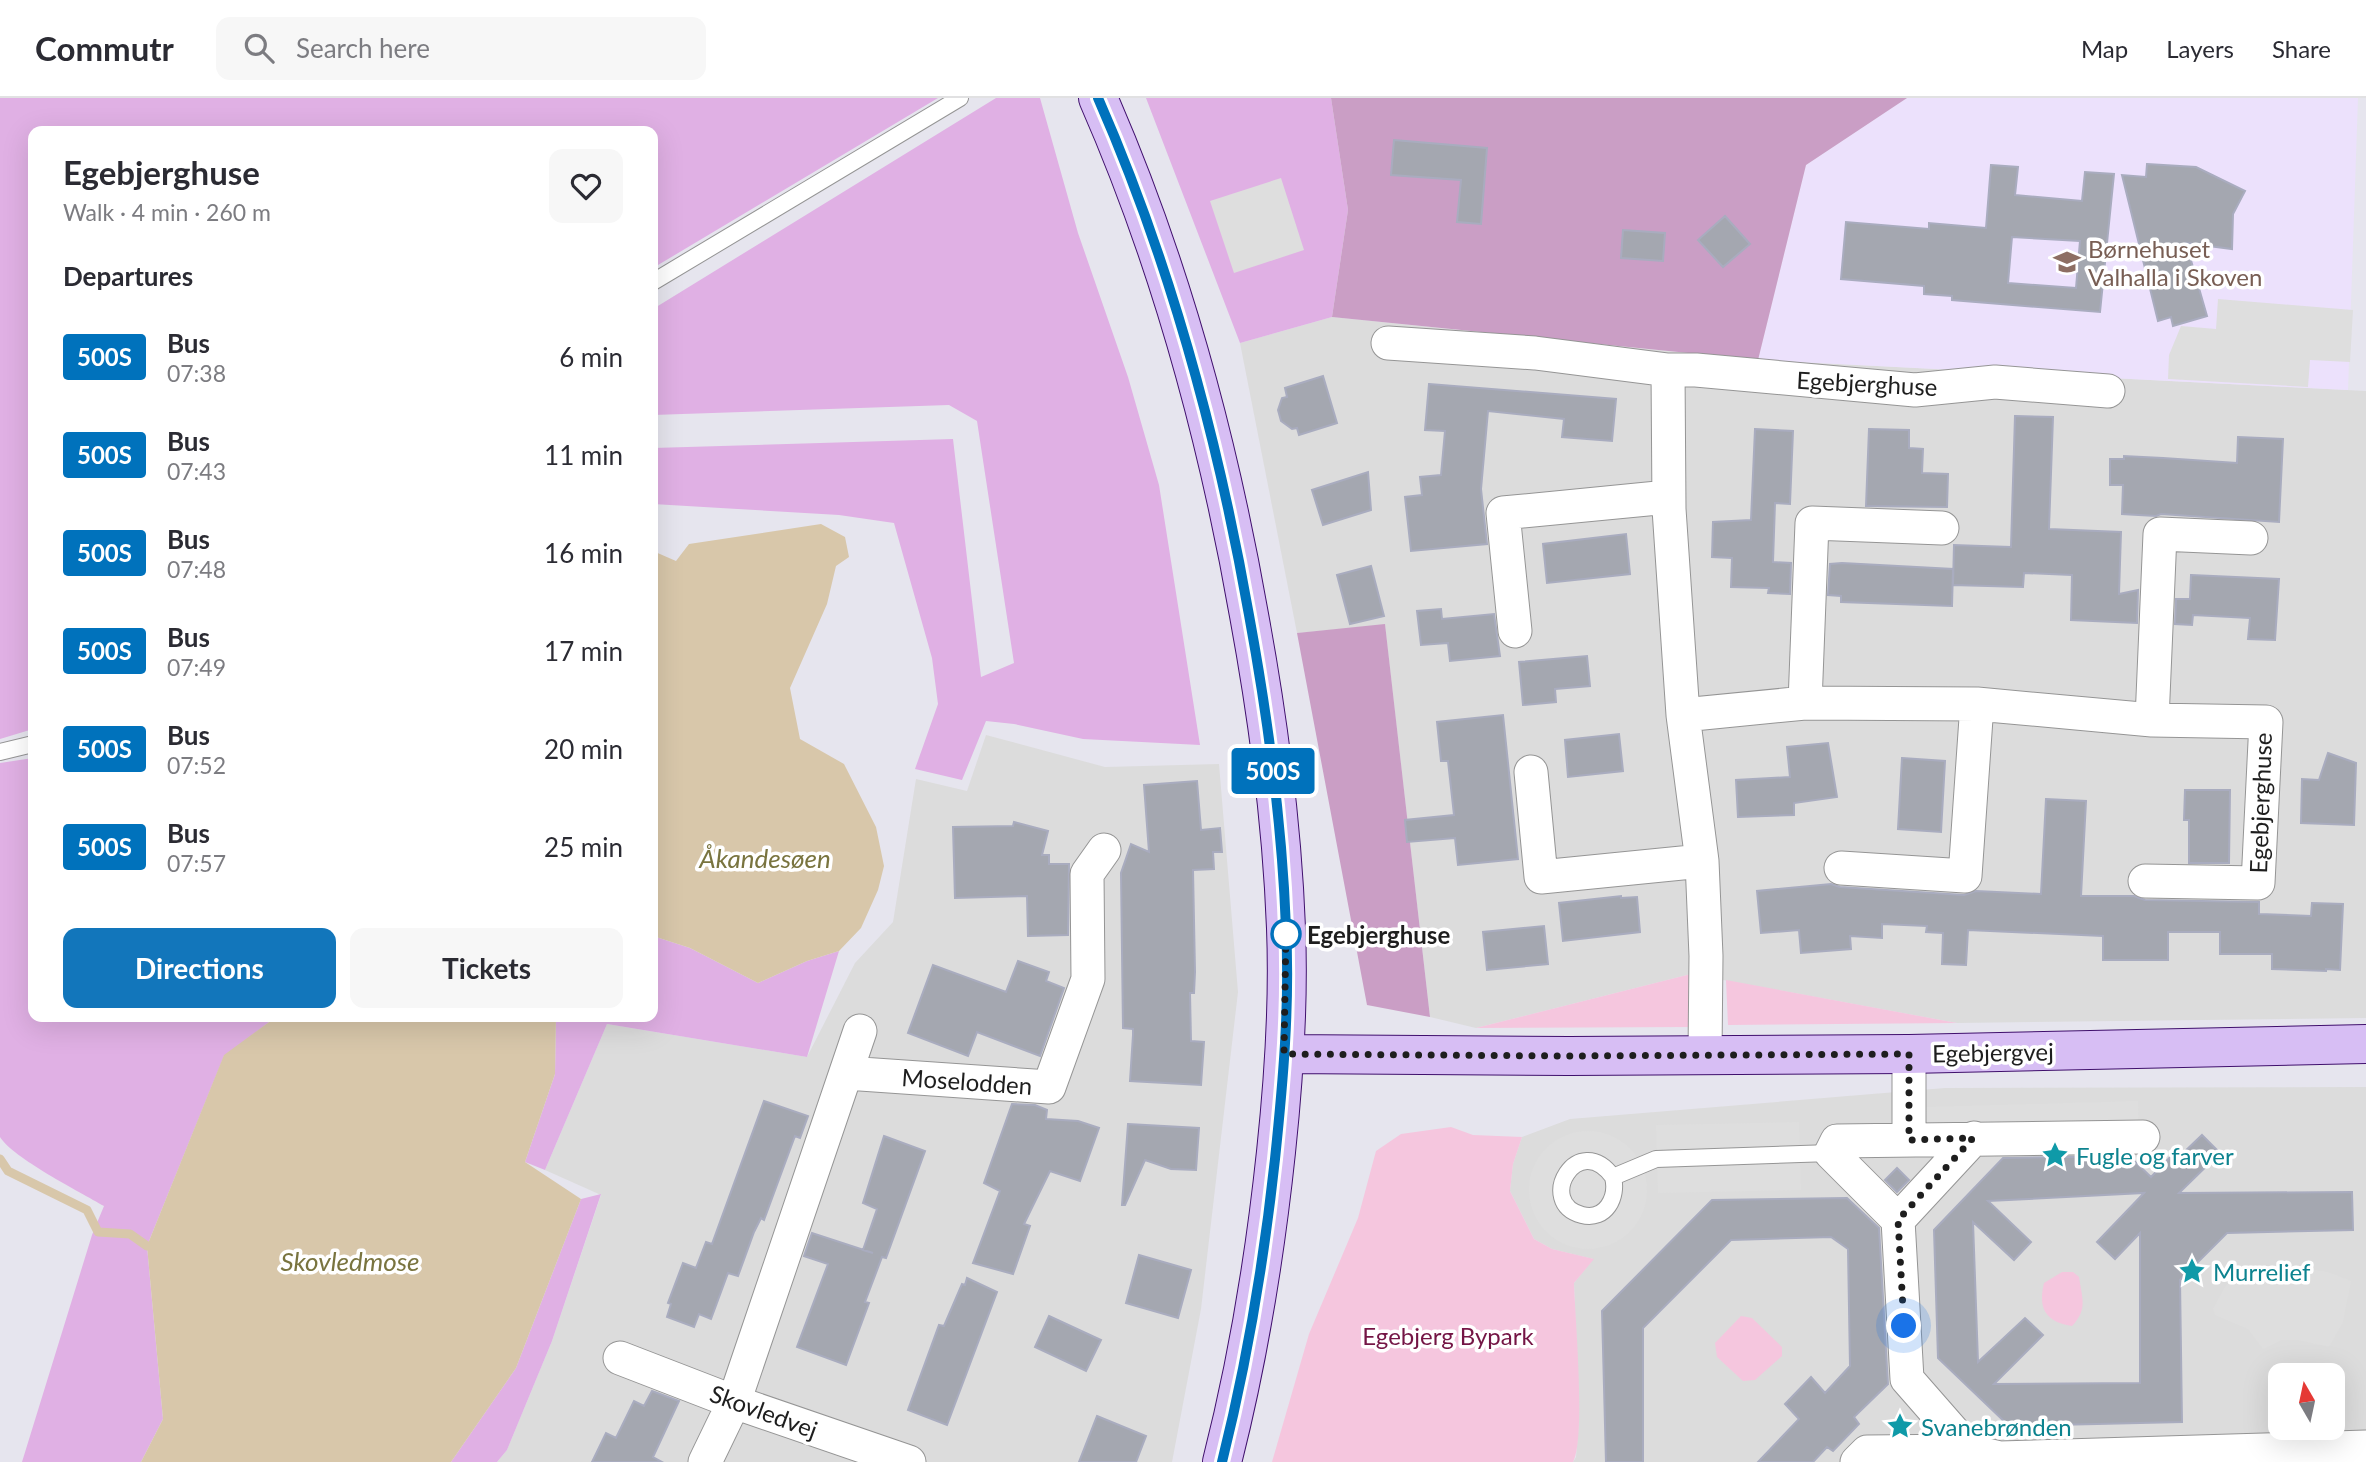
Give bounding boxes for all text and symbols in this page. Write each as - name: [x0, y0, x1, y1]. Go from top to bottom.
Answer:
- search box: [216, 17, 706, 80]
- text: Commutr: [35, 28, 174, 68]
- icon: search: [240, 29, 278, 67]
- text: Search here: [296, 32, 430, 64]
- text: Map: [2081, 34, 2128, 63]
- text: Layers: [2166, 34, 2234, 63]
- text: Share: [2272, 34, 2331, 63]
- button: heart: [549, 149, 623, 223]
- text: Egebjerghuse: [63, 152, 260, 192]
- text: Walk · 4 min · 260 m: [63, 198, 271, 226]
- place label: Børnehuset Valhalla i Skoven: [2088, 234, 2262, 291]
- school or university icon: Børnehuset Valhalla i Skoven: [2052, 247, 2082, 277]
- text: Departures: [63, 260, 193, 292]
- text: Bus: [167, 327, 210, 359]
- text: 6 min: [559, 341, 623, 373]
- text: 500S: [77, 342, 132, 371]
- text: 07:38: [167, 359, 226, 387]
- street label: Egebjerghuse: [1796, 365, 1938, 401]
- text: Bus: [167, 425, 210, 457]
- text: 11 min: [544, 439, 623, 471]
- text: 500S: [77, 440, 132, 469]
- text: 07:43: [167, 457, 226, 485]
- text: Bus: [167, 523, 210, 555]
- text: 16 min: [544, 537, 623, 569]
- text: 500S: [77, 538, 132, 567]
- text: 07:48: [167, 555, 226, 583]
- text: Bus: [167, 621, 210, 653]
- text: 17 min: [544, 635, 623, 667]
- text: 500S: [77, 636, 132, 665]
- text: 07:49: [167, 653, 226, 681]
- text: Bus: [167, 719, 210, 751]
- street label: Egebjerghuse: [2243, 732, 2277, 874]
- text: 20 min: [544, 733, 623, 765]
- text: 500S: [77, 734, 132, 763]
- line badge: 500S: [1224, 748, 1322, 794]
- text: 07:52: [167, 751, 226, 779]
- text: 500S: [1246, 756, 1300, 785]
- text: Bus: [167, 817, 210, 849]
- text: 25 min: [544, 831, 623, 863]
- text: 500S: [77, 832, 132, 861]
- water label: Åkandesøen: [698, 842, 831, 874]
- text: 07:57: [167, 849, 226, 877]
- marker: Egebjerghuse: [1271, 919, 1301, 949]
- place label: Egebjerghuse: [1307, 920, 1450, 949]
- button: Directions: [63, 928, 336, 1008]
- button: Tickets: [350, 928, 623, 1008]
- street label: Egebjergvej: [1932, 1036, 2054, 1068]
- street label: Moselodden: [901, 1062, 1033, 1100]
- place icon: Fugle og farver: [2040, 1140, 2070, 1170]
- place label: Fugle og farver: [2076, 1141, 2234, 1170]
- water label: Skovledmose: [280, 1245, 420, 1277]
- place icon: Murrelief: [2177, 1256, 2207, 1286]
- place label: Murrelief: [2213, 1257, 2311, 1286]
- your location: [1886, 1308, 1921, 1343]
- park label: Egebjerg Bypark: [1362, 1321, 1534, 1350]
- north arrow: [2268, 1363, 2345, 1440]
- map controls: [2268, 1363, 2345, 1440]
- street label: Skovledvej: [706, 1378, 822, 1444]
- place icon: Svanebrønden: [1885, 1411, 1915, 1441]
- place label: Svanebrønden: [1921, 1412, 2072, 1441]

